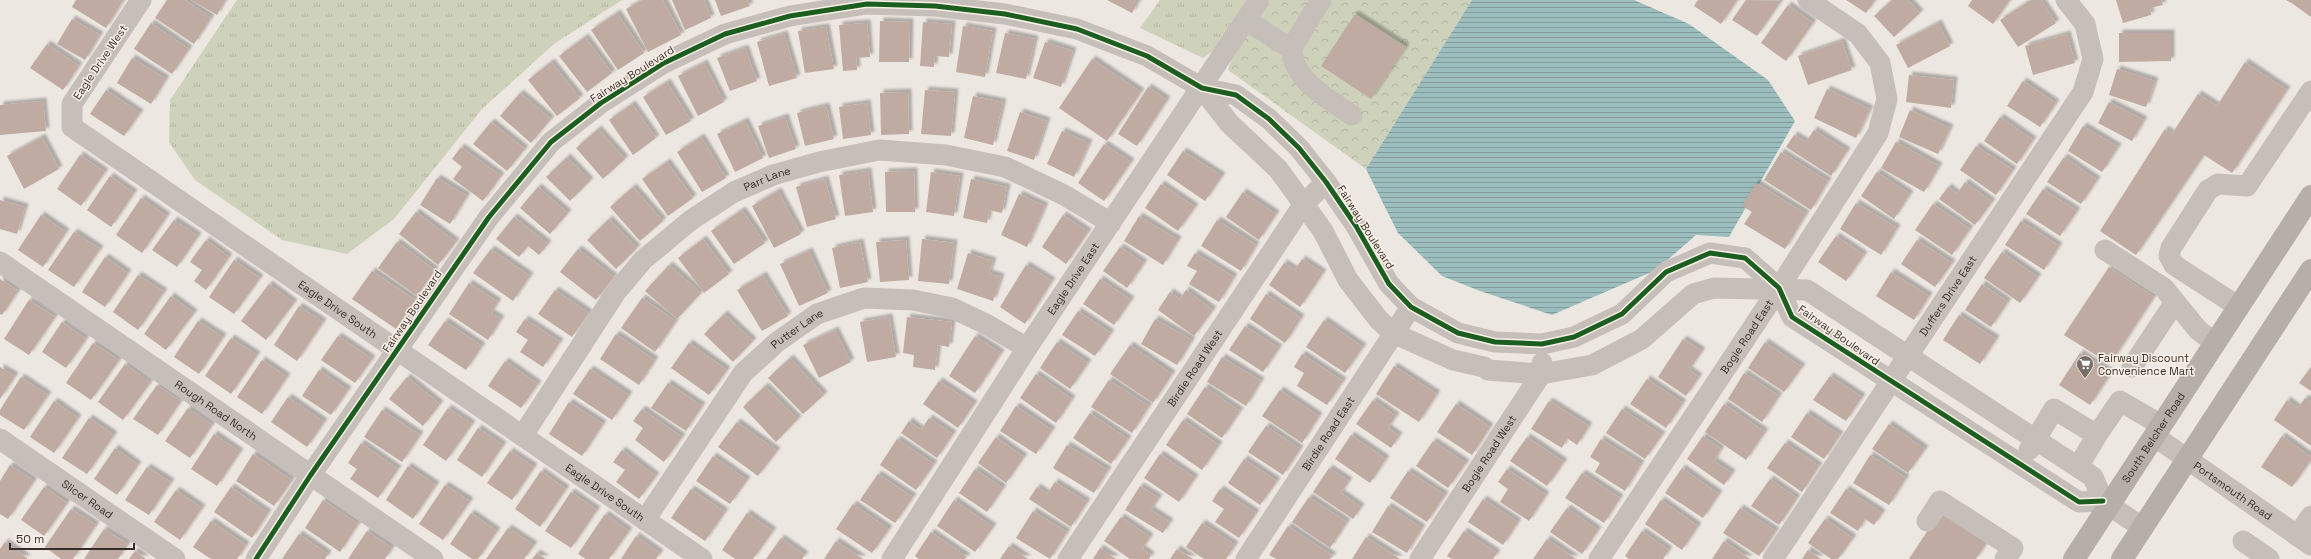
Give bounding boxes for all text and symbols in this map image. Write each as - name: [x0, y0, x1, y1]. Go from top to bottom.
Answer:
- street label: Eagle Drive West: [70, 22, 130, 102]
- street label: Fairway Boulevard: [587, 43, 677, 105]
- street label: Parr Lane: [741, 163, 792, 194]
- street label: Fairway Boulevard: [1335, 182, 1397, 272]
- street label: Eagle Drive East: [1044, 240, 1102, 317]
- street label: Duffers Drive East: [1916, 253, 1980, 339]
- street label: Fairway Boulevard: [379, 267, 445, 355]
- street label: Eagle Drive South: [295, 277, 380, 341]
- street label: Bogie Road East: [1717, 297, 1776, 376]
- street label: Fairway Boulevard: [1796, 302, 1882, 368]
- street label: Putter Lane: [768, 305, 825, 351]
- street label: Birdie Road West: [1164, 327, 1225, 409]
- place label: Fairway Discount Convenience Mart: [2098, 351, 2194, 378]
- supermarket icon: Fairway Discount Convenience Mart: [2075, 354, 2095, 379]
- street label: Rough Road North: [172, 377, 260, 443]
- street label: South Belcher Road: [2119, 390, 2188, 486]
- street label: Birdie Road East: [1299, 394, 1358, 473]
- street label: Bogie Road West: [1459, 412, 1519, 495]
- street label: Portsmouth Road: [2191, 458, 2275, 523]
- street label: Eagle Drive South: [563, 460, 647, 524]
- street label: Slicer Road: [59, 476, 116, 521]
- scale bar: [10, 525, 134, 551]
- text: 50 m: [16, 531, 44, 547]

